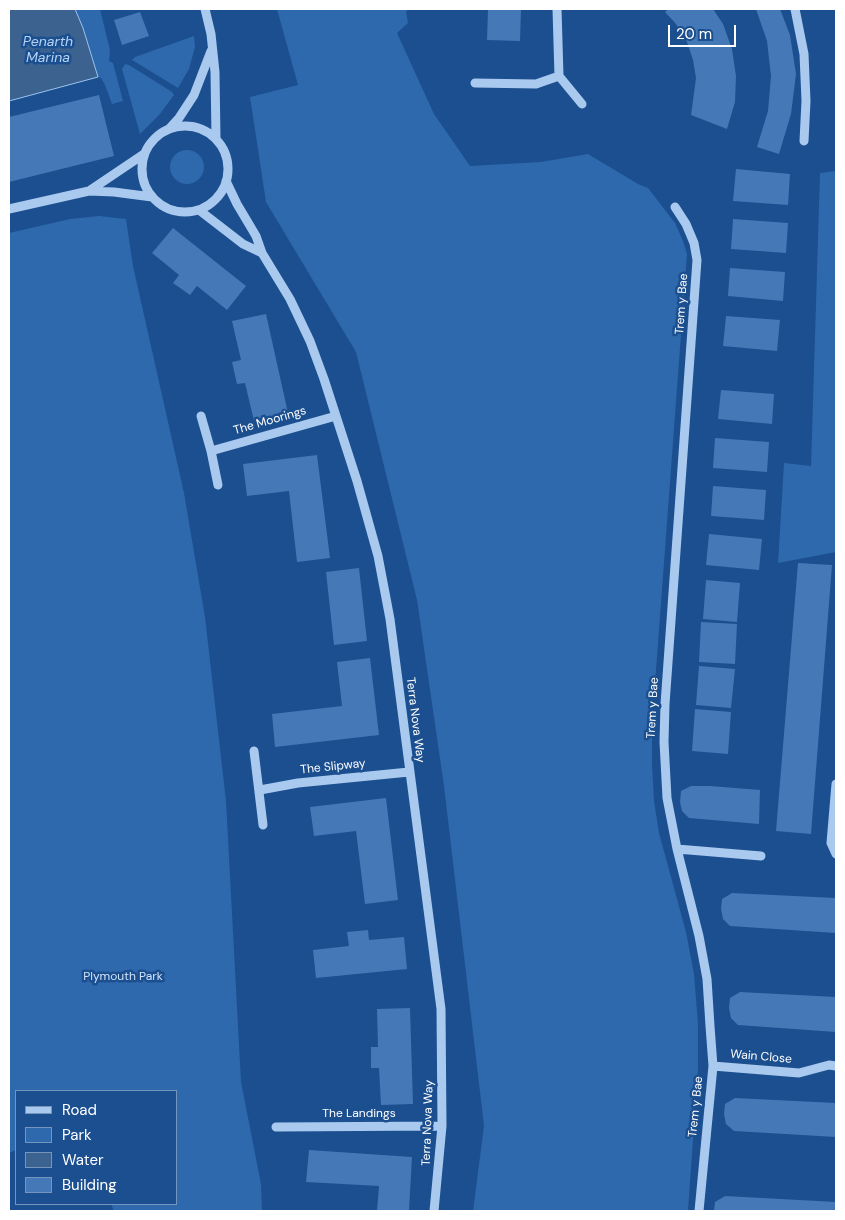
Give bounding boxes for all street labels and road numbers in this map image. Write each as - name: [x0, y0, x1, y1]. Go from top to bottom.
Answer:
- street label: Trem y Bae: [673, 273, 691, 335]
- street label: The Moorings: [232, 404, 308, 438]
- street label: Terra Nova Way: [403, 676, 427, 764]
- street label: Trem y Bae: [644, 677, 662, 739]
- street label: The Slipway: [300, 756, 366, 778]
- street label: Wain Close: [730, 1047, 792, 1067]
- street label: Trem y Bae: [686, 1076, 706, 1138]
- street label: Terra Nova Way: [419, 1080, 437, 1166]
- street label: The Landings: [322, 1107, 396, 1121]

